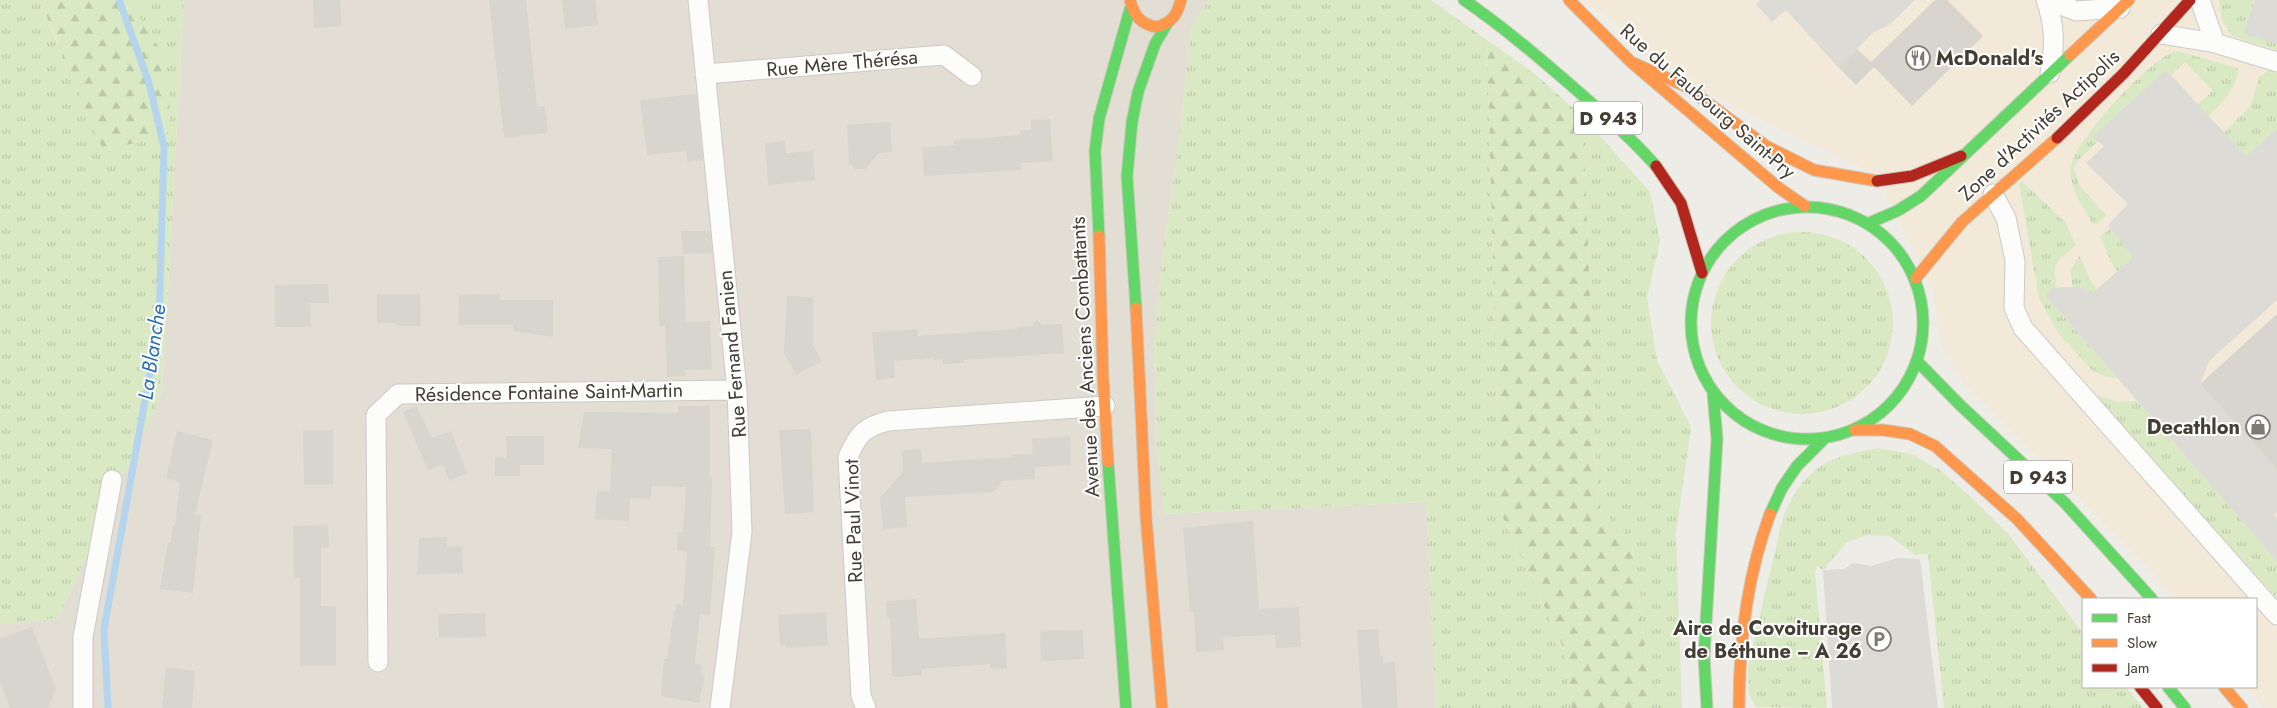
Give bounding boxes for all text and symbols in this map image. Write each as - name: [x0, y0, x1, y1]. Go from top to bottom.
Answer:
- street label: Rue du Faubourg Saint-Pry: [1614, 17, 1802, 186]
- street label: Rue Mère Thérésa: [765, 42, 919, 85]
- street label: Zone d'Activités Actipolis: [1952, 43, 2126, 208]
- place label: McDonald's: [1936, 44, 2043, 73]
- restaurant icon: McDonald's: [1905, 45, 1931, 71]
- road number: D 943: [1574, 102, 1642, 134]
- street label: Avenue des Anciens Combattants: [1064, 216, 1107, 498]
- street label: Rue Fernand Fanien: [711, 269, 754, 439]
- water label: La Blanche: [130, 302, 174, 402]
- street label: Résidence Fontaine Saint-Martin: [415, 376, 684, 409]
- place label: Decathlon: [2147, 413, 2240, 442]
- shop icon: Decathlon: [2245, 414, 2271, 440]
- street label: Rue Paul Vinot: [837, 458, 870, 583]
- road number: D 943: [2004, 461, 2072, 494]
- legend: [2082, 598, 2257, 688]
- text: Fast: [2127, 607, 2151, 629]
- place label: Aire de Covoiturage de Béthune − A 26: [1672, 614, 1862, 666]
- parking icon: Aire de Covoiturage de Béthune − A 26: [1866, 626, 1892, 652]
- text: Slow: [2127, 632, 2158, 654]
- text: Jam: [2125, 657, 2150, 679]

